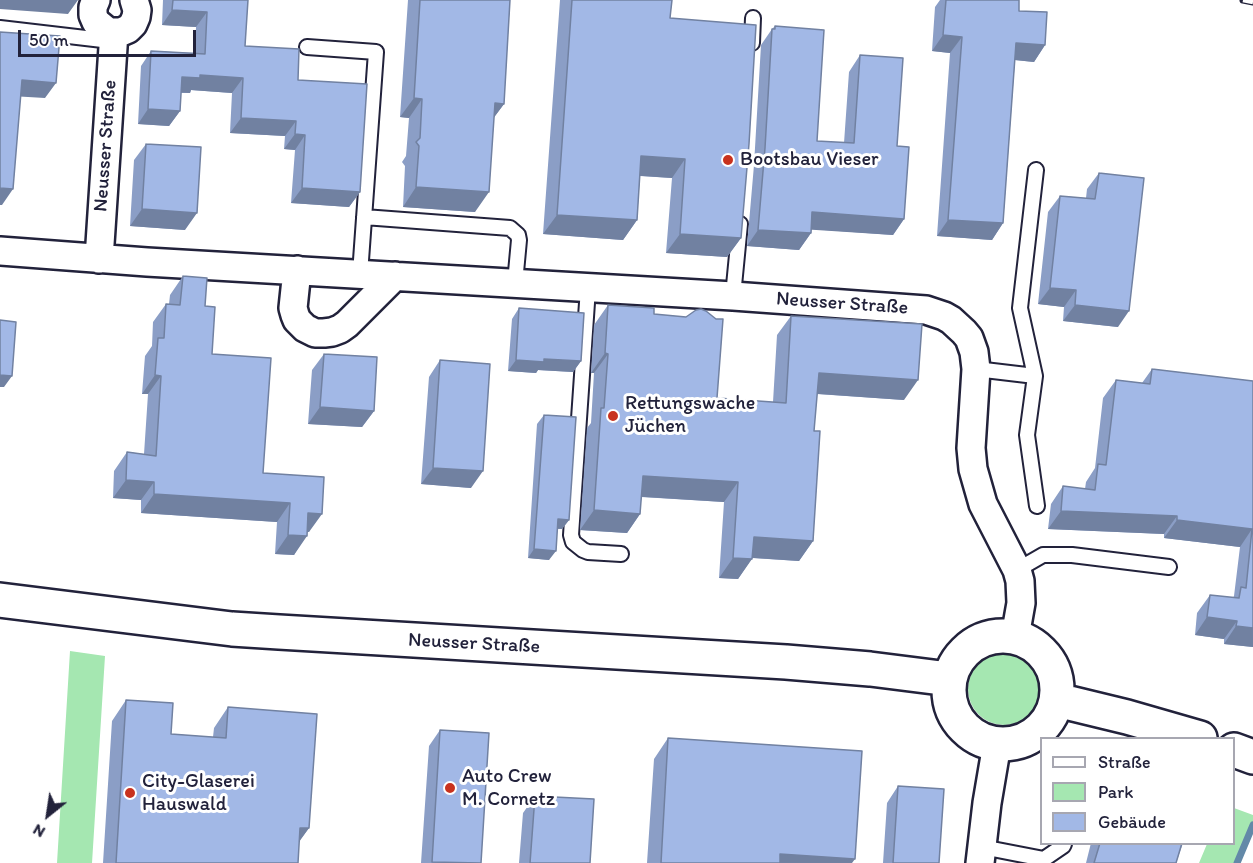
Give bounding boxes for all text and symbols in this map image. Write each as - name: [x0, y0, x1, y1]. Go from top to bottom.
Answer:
- scale bar: [21, 18, 200, 56]
- text: 50 m: [29, 29, 69, 51]
- street label: Neusser Straße: [89, 79, 123, 213]
- place label: Bootsbau Vieser: [740, 148, 879, 172]
- marker: Bootsbau Vieser: [721, 153, 735, 167]
- street label: Neusser Straße: [775, 287, 909, 321]
- place label: Rettungswache Jüchen: [625, 392, 755, 439]
- marker: Rettungswache Jüchen: [606, 409, 620, 423]
- street label: Neusser Straße: [407, 629, 541, 659]
- legend: [1040, 737, 1235, 845]
- text: Straße: [1098, 751, 1151, 773]
- place label: Auto Crew M. Cornetz: [462, 765, 555, 812]
- place label: City-Glaserei Hauswald: [142, 770, 255, 817]
- marker: Auto Crew M. Cornetz: [443, 781, 457, 795]
- text: Park: [1098, 781, 1133, 803]
- north arrow: [18, 785, 78, 845]
- marker: City-Glaserei Hauswald: [123, 786, 137, 800]
- text: Gebäude: [1098, 811, 1166, 833]
- text: N: [29, 820, 48, 842]

